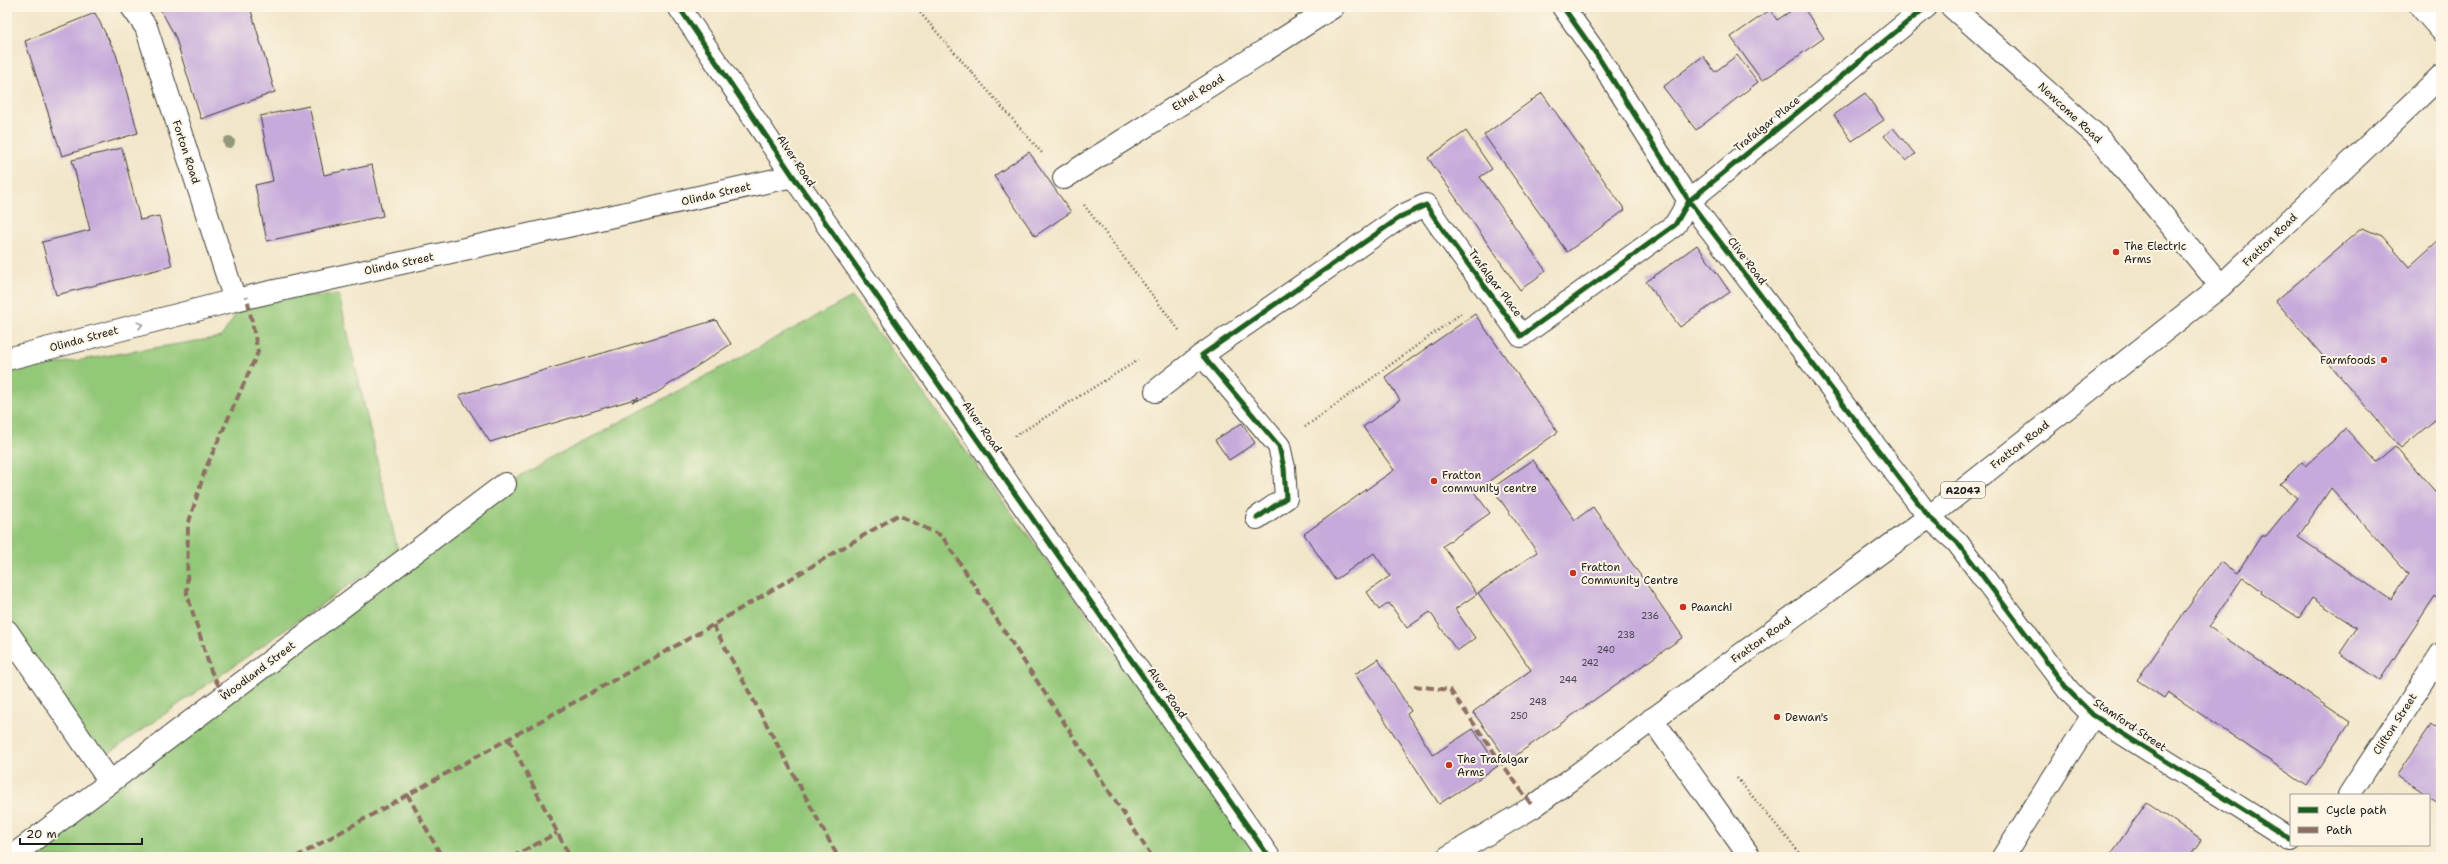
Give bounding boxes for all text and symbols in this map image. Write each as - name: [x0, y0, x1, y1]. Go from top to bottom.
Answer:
- street label: Ethel Road: [1169, 71, 1227, 115]
- street label: Newcome Road: [2035, 79, 2105, 147]
- street label: Trafalgar Place: [1731, 93, 1803, 155]
- street label: Forton Road: [169, 118, 203, 186]
- street label: Alver Road: [773, 132, 819, 190]
- street label: Olinda Street: [680, 179, 752, 209]
- street label: Fratton Road: [2239, 210, 2301, 270]
- street label: Clive Road: [1724, 234, 1770, 288]
- place label: The Electric Arms: [2124, 239, 2187, 267]
- street label: Trafalgar Place: [1465, 246, 1525, 320]
- marker: The Electric Arms: [2111, 247, 2121, 257]
- street label: Olinda Street: [363, 249, 435, 279]
- one-way arrow: [136, 321, 143, 330]
- street label: Olinda Street: [48, 323, 120, 355]
- place label: Farmfoods: [2320, 353, 2376, 368]
- marker: Farmfoods: [2379, 355, 2389, 365]
- street label: Alver Road: [959, 398, 1005, 456]
- street label: Fratton Road: [1988, 417, 2052, 473]
- place label: Fratton community centre: [1442, 468, 1537, 496]
- marker: Fratton community centre: [1429, 476, 1439, 486]
- road number: A2047: [1941, 482, 1985, 498]
- place label: Fratton Community Centre: [1581, 560, 1678, 588]
- marker: Fratton Community Centre: [1568, 568, 1578, 578]
- place label: Paanchi: [1691, 600, 1732, 615]
- marker: Paanchi: [1678, 602, 1688, 612]
- house number: 236: [1641, 610, 1659, 622]
- street label: Fratton Road: [1728, 613, 1794, 667]
- house number: 238: [1617, 629, 1635, 641]
- street label: Woodland Street: [217, 638, 299, 704]
- house number: 240: [1597, 644, 1615, 656]
- house number: 242: [1581, 657, 1599, 669]
- street label: Alver Road: [1144, 664, 1190, 722]
- house number: 244: [1559, 674, 1577, 686]
- street label: Clifton Street: [2369, 690, 2421, 758]
- street label: Stamford Street: [2091, 695, 2170, 755]
- house number: 248: [1529, 696, 1547, 708]
- house number: 250: [1510, 710, 1528, 722]
- place label: Dewan's: [1785, 710, 1828, 725]
- marker: Dewan's: [1772, 712, 1782, 722]
- place label: The Trafalgar Arms: [1457, 752, 1529, 780]
- marker: The Trafalgar Arms: [1444, 760, 1454, 770]
- legend: [2290, 794, 2430, 846]
- text: Cycle path: [2326, 802, 2387, 818]
- scale bar: [20, 820, 142, 846]
- text: Path: [2326, 822, 2352, 838]
- text: 20 m: [26, 826, 57, 842]

